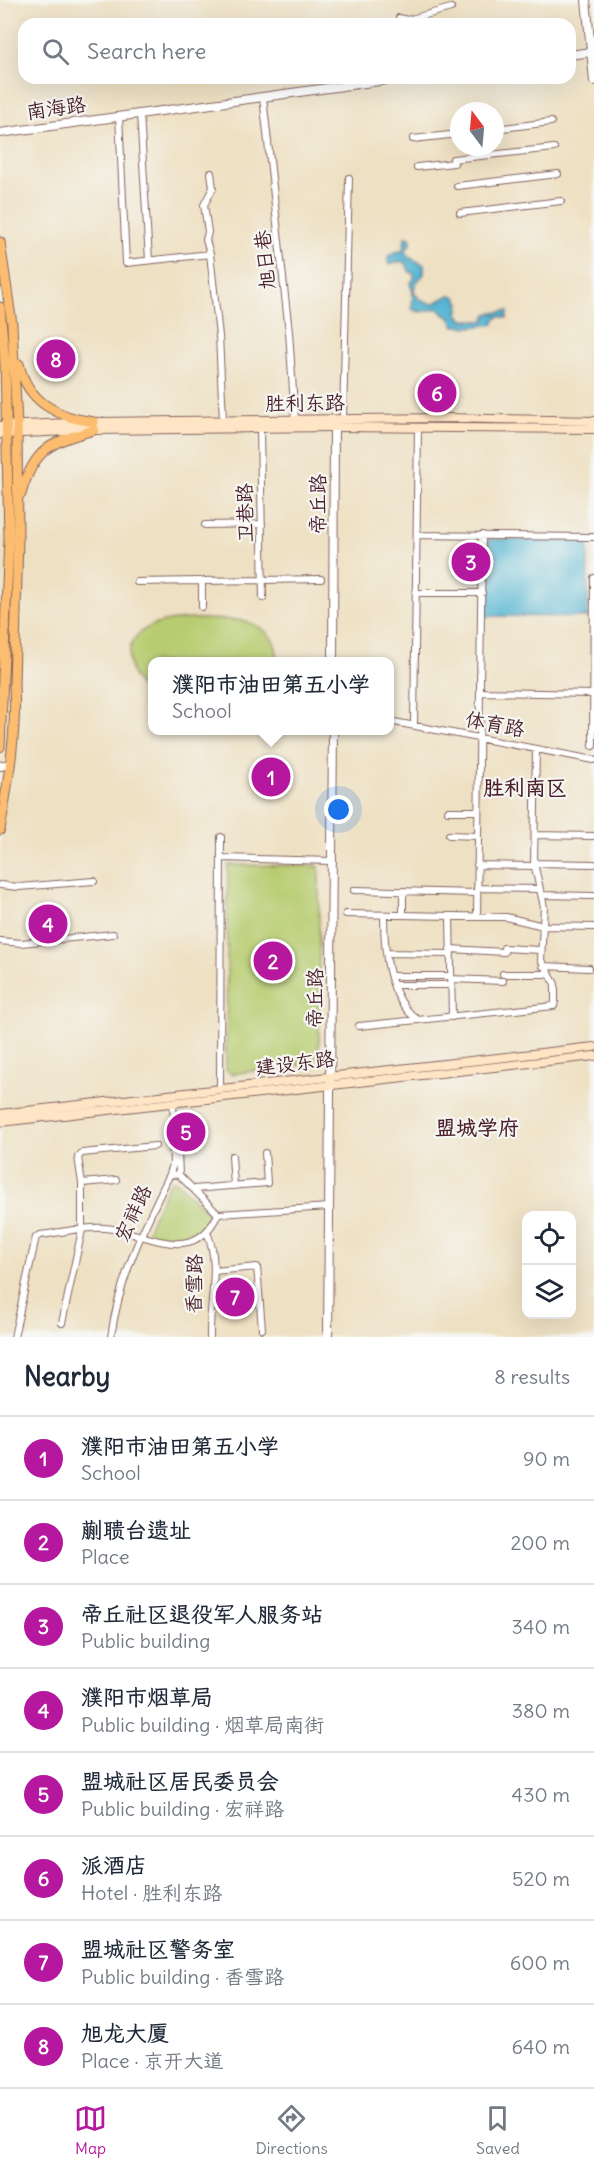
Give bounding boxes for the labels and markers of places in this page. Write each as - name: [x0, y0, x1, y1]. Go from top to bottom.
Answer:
- pin: 8: [36, 336, 76, 382]
- pin: 6: [418, 370, 456, 416]
- pin: 3: [452, 540, 490, 584]
- pin: 1: [252, 754, 290, 800]
- pin: 4: [28, 902, 68, 946]
- pin: 2: [254, 938, 292, 984]
- pin: 5: [166, 1110, 206, 1154]
- pin: 7: [216, 1274, 254, 1320]

